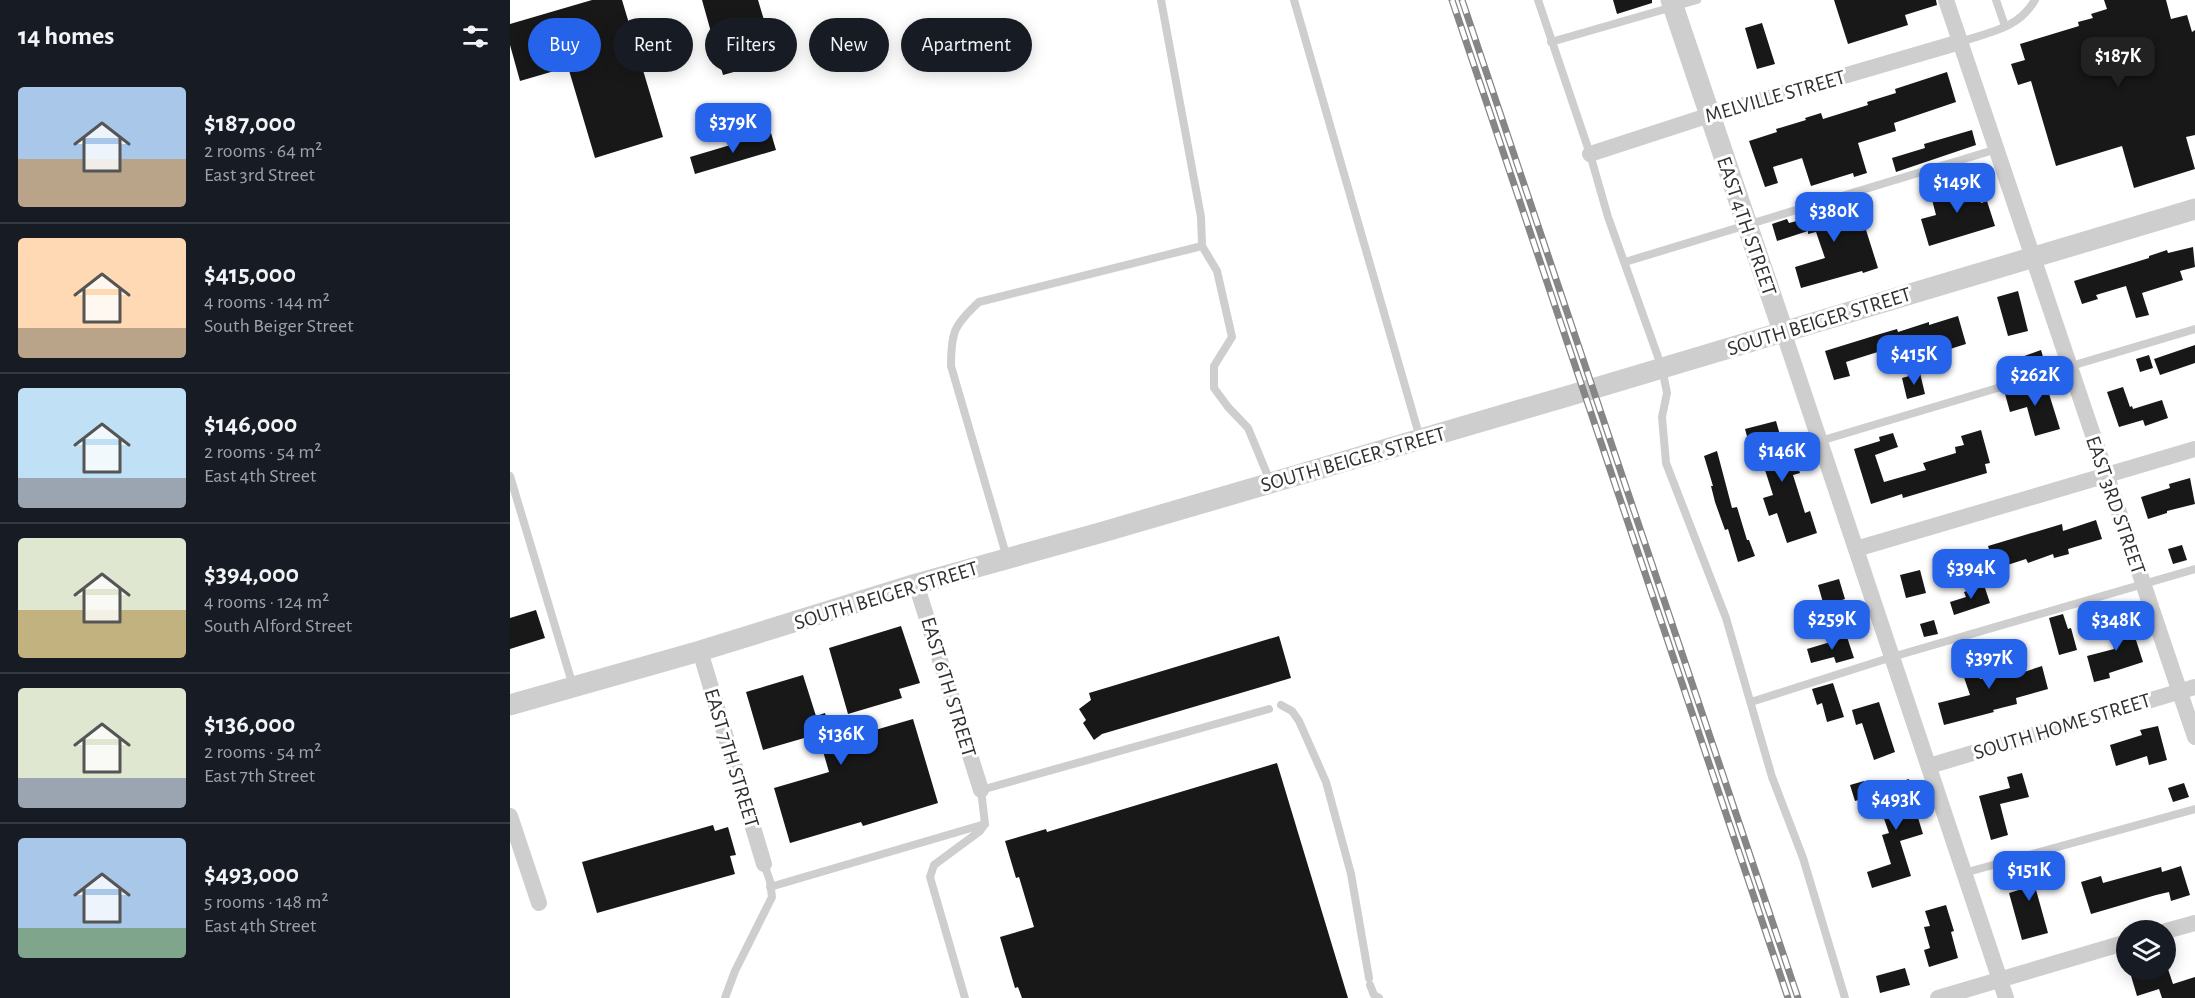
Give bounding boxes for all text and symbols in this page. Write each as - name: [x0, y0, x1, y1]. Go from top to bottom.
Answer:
- chip: Buy: [528, 18, 601, 72]
- chip: Rent: [613, 18, 693, 72]
- chip: Filters: [705, 18, 797, 72]
- chip: New: [809, 18, 889, 72]
- chip: Apartment: [901, 18, 1032, 72]
- icon: filters: [459, 20, 492, 53]
- text: 14 homes: [18, 23, 114, 49]
- pin: $187K: [2076, 37, 2160, 88]
- text: $187K: [2095, 46, 2141, 66]
- street label: MELVILLE STREET: [1703, 66, 1848, 127]
- pin: $379K: [691, 103, 775, 154]
- text: $187,000: [204, 110, 296, 136]
- icon: home: [66, 111, 138, 183]
- text: $379K: [709, 112, 757, 132]
- text: 2 rooms · 64 m²: [204, 141, 322, 161]
- street label: EAST 4TH STREET: [1713, 154, 1780, 299]
- pin: $149K: [1915, 163, 1999, 214]
- text: East 3rd Street: [204, 165, 315, 185]
- text: $149K: [1933, 172, 1981, 192]
- pin: $380K: [1792, 192, 1876, 243]
- text: $380K: [1809, 201, 1859, 221]
- text: $415,000: [204, 261, 296, 287]
- icon: home: [66, 262, 138, 334]
- street label: SOUTH BEIGER STREET: [1725, 284, 1914, 359]
- text: 4 rooms · 144 m²: [204, 292, 330, 312]
- text: South Beiger Street: [204, 316, 354, 336]
- pin: $415K: [1872, 335, 1956, 386]
- text: $415K: [1891, 344, 1937, 364]
- pin: $262K: [1993, 356, 2077, 407]
- text: $262K: [2010, 365, 2060, 385]
- text: $146,000: [204, 411, 297, 437]
- icon: home: [66, 412, 138, 484]
- street label: SOUTH BEIGER STREET: [1258, 423, 1448, 496]
- pin: $146K: [1740, 432, 1824, 483]
- street label: EAST 3RD STREET: [2082, 433, 2149, 577]
- text: $146K: [1758, 441, 1806, 461]
- text: 2 rooms · 54 m²: [204, 442, 321, 462]
- text: East 4th Street: [204, 466, 316, 486]
- pin: $394K: [1929, 549, 2013, 600]
- street label: SOUTH BEIGER STREET: [792, 558, 981, 633]
- text: $394K: [1946, 558, 1996, 578]
- text: $394,000: [204, 561, 299, 587]
- icon: home: [66, 562, 138, 634]
- text: 4 rooms · 124 m²: [204, 592, 329, 612]
- pin: $259K: [1790, 600, 1874, 651]
- pin: $348K: [2074, 601, 2158, 652]
- text: $259K: [1808, 609, 1856, 629]
- text: $348K: [2091, 610, 2141, 630]
- street label: EAST 6TH STREET: [917, 614, 980, 760]
- text: South Alford Street: [204, 616, 352, 636]
- pin: $397K: [1947, 639, 2031, 690]
- text: $397K: [1965, 648, 2013, 668]
- street label: EAST 7TH STREET: [700, 686, 763, 830]
- street label: SOUTH HOME STREET: [1971, 690, 2153, 763]
- text: $136,000: [204, 711, 295, 737]
- icon: home: [66, 712, 138, 784]
- pin: $136K: [799, 715, 883, 766]
- text: $136K: [818, 724, 864, 744]
- text: 2 rooms · 54 m²: [204, 742, 321, 762]
- text: East 7th Street: [204, 766, 315, 786]
- pin: $493K: [1854, 780, 1938, 831]
- text: $493K: [1871, 789, 1921, 809]
- pin: $151K: [1987, 851, 2071, 902]
- text: $151K: [2007, 860, 2051, 880]
- text: $493,000: [204, 861, 299, 887]
- icon: home: [66, 862, 138, 934]
- text: 5 rooms · 148 m²: [204, 892, 328, 912]
- text: East 4th Street: [204, 916, 316, 936]
- map controls: [2116, 920, 2176, 980]
- button: layers: [2116, 920, 2176, 980]

